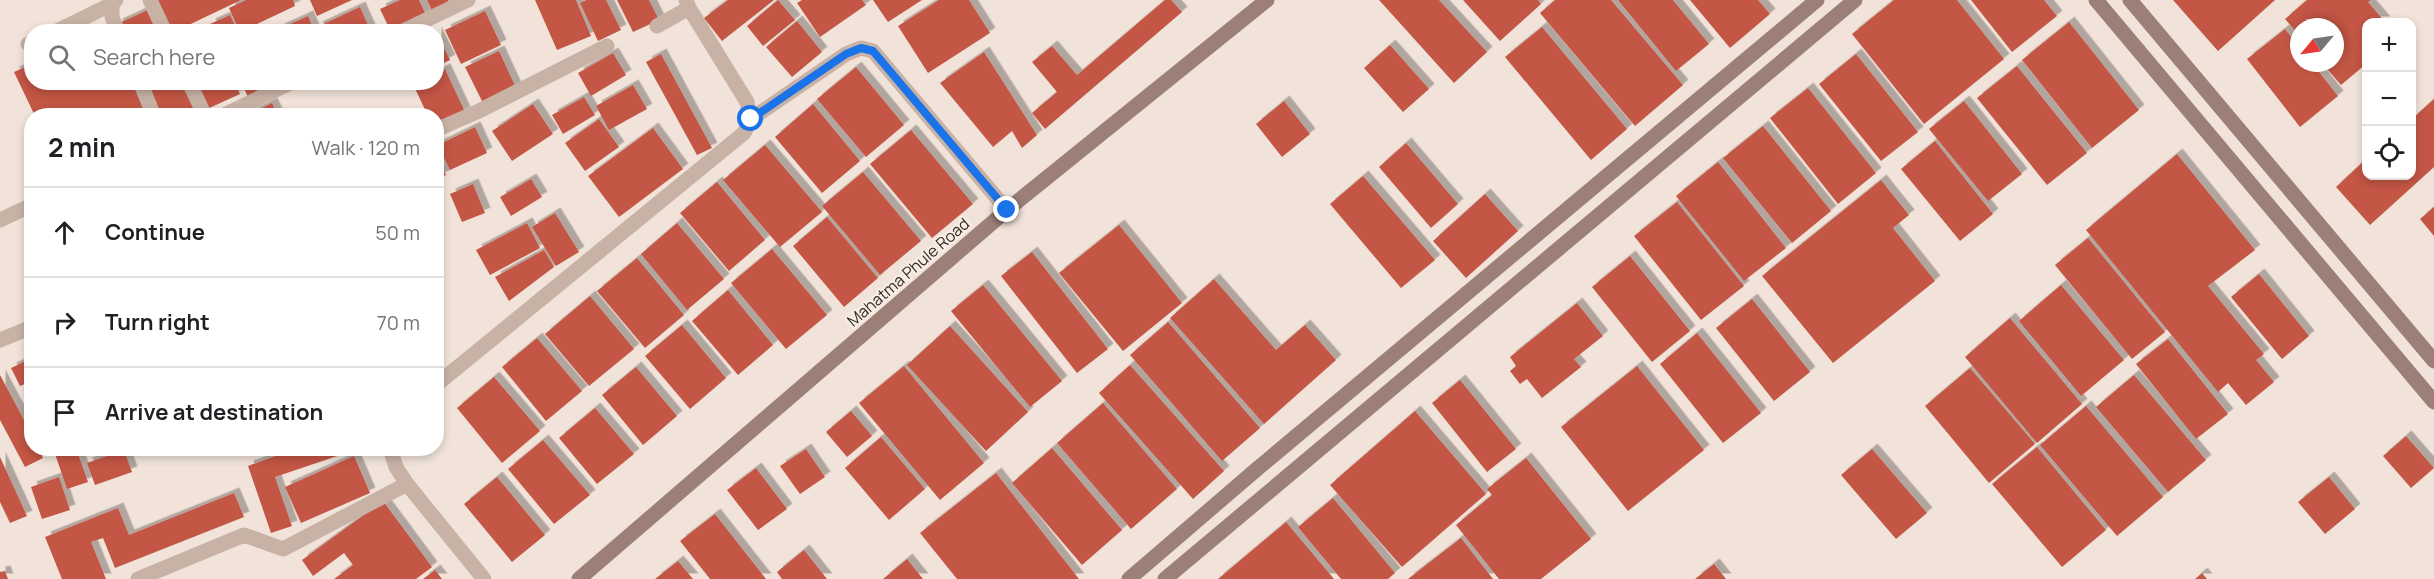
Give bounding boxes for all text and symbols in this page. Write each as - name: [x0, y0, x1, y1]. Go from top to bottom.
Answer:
- north arrow: [2290, 18, 2344, 72]
- map controls: [2362, 18, 2416, 180]
- button: +: [2362, 18, 2416, 72]
- search box: [24, 24, 444, 90]
- icon: search: [45, 41, 78, 74]
- text: Search here: [93, 42, 215, 72]
- button: −: [2362, 72, 2416, 126]
- route start: [737, 105, 763, 131]
- button: locate: [2362, 126, 2416, 180]
- text: 2 min: [48, 129, 116, 165]
- text: Walk · 120 m: [312, 134, 420, 161]
- route end: [993, 196, 1019, 222]
- street label: Mahatma Phule Road: [842, 213, 974, 331]
- icon: ahead: [48, 216, 81, 249]
- text: Continue: [105, 217, 205, 247]
- text: 50 m: [375, 219, 420, 246]
- icon: right: [48, 306, 81, 339]
- text: Turn right: [105, 307, 210, 337]
- text: 70 m: [377, 309, 420, 336]
- icon: arrive: [48, 396, 81, 429]
- text: Arrive at destination: [105, 397, 323, 427]

